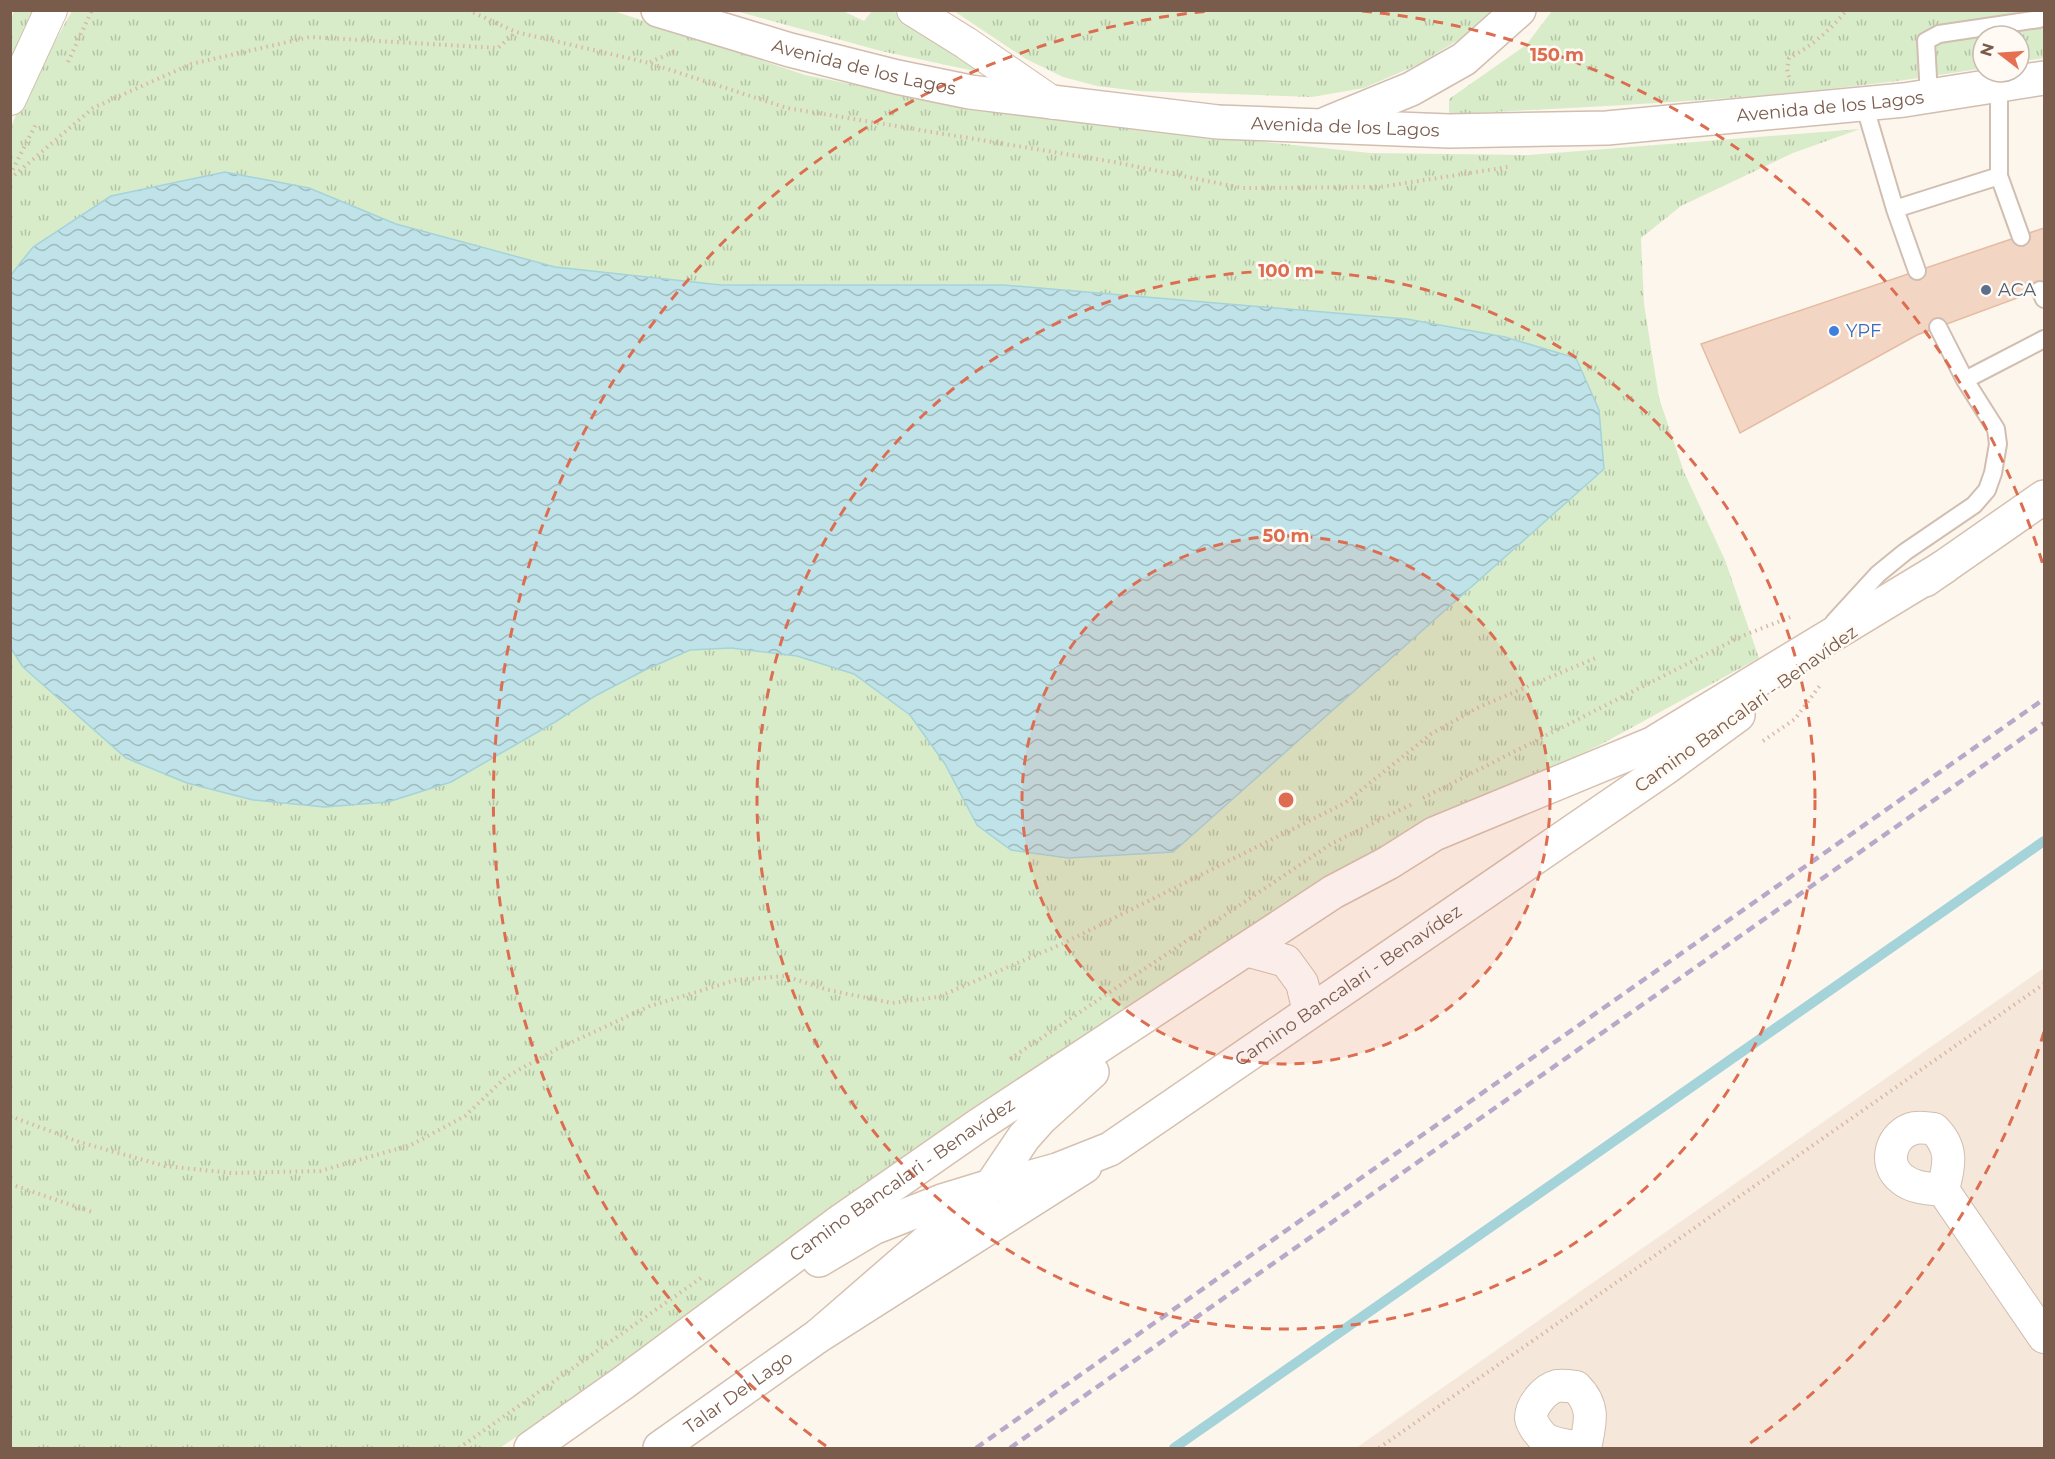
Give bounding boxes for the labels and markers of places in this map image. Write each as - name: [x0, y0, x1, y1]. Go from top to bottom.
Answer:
- place label: ACA: [1998, 279, 2036, 301]
- marker: ACA: [1979, 283, 1993, 297]
- place label: YPF: [1846, 320, 1881, 342]
- marker: YPF: [1827, 324, 1841, 338]
- centre of rings: [1276, 790, 1296, 810]

